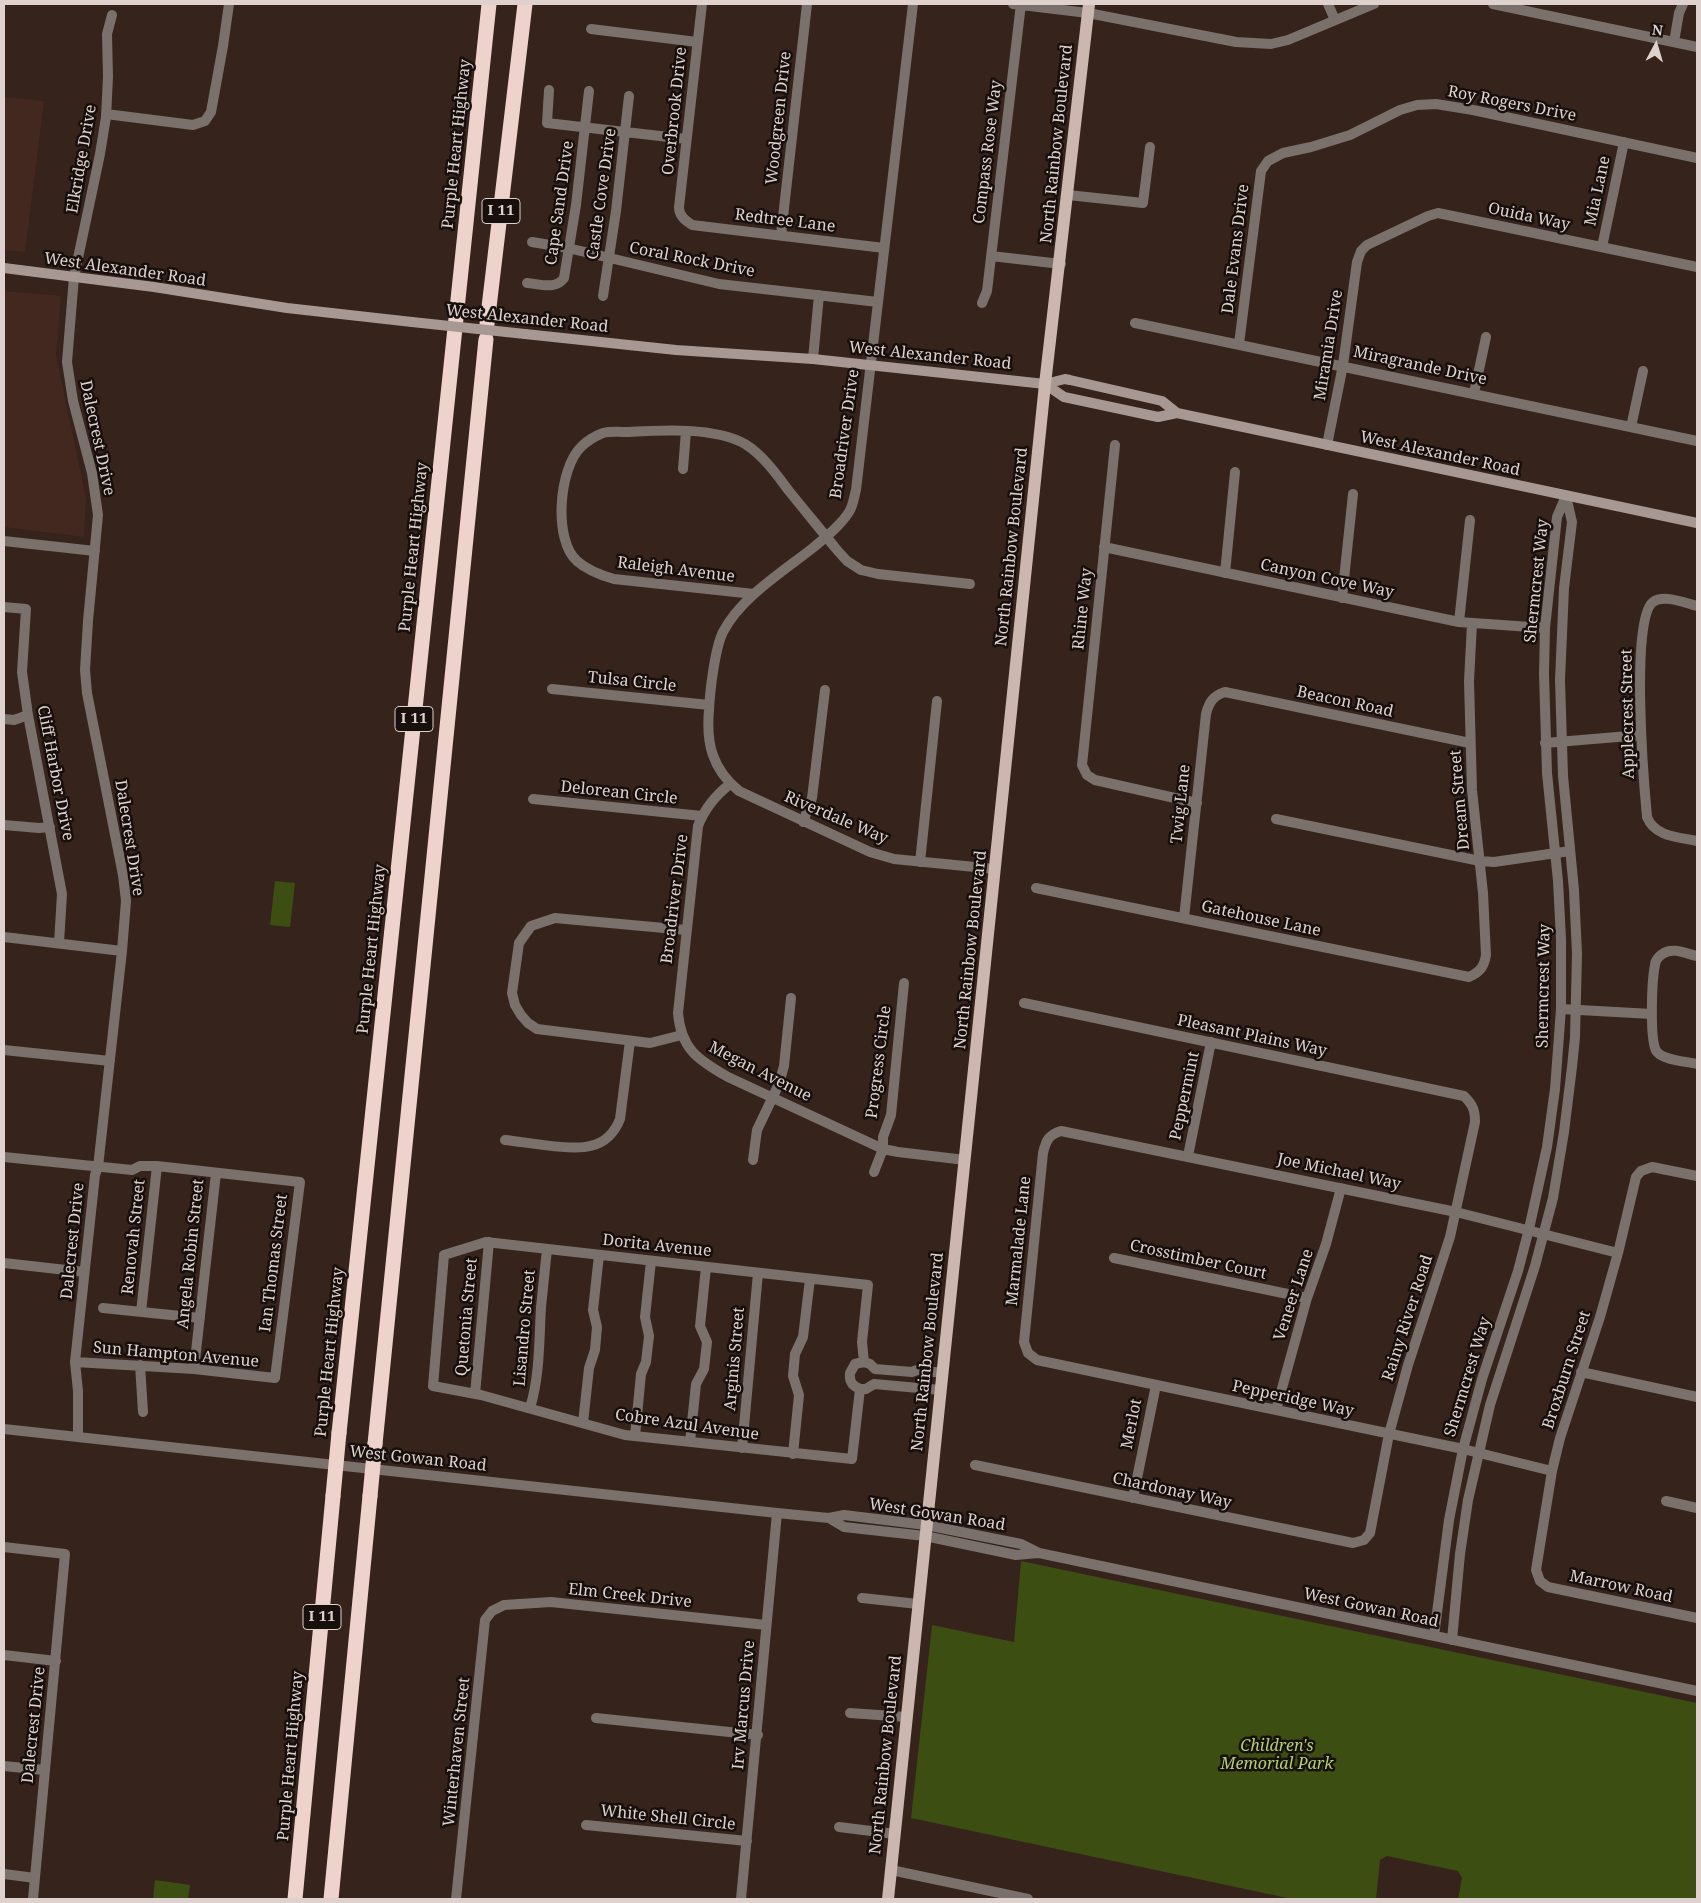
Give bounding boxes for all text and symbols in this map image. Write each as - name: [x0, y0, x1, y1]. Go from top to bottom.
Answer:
- north arrow: [1631, 20, 1681, 70]
- text: N: [1651, 20, 1664, 40]
- street label: North Rainbow Boulevard: [1037, 44, 1077, 244]
- street label: Overbrook Drive: [659, 46, 691, 176]
- street label: Woodgreen Drive: [762, 50, 796, 186]
- street label: Purple Heart Highway: [439, 58, 475, 230]
- street label: Compass Rose Way: [970, 79, 1006, 225]
- street label: Roy Rogers Drive: [1446, 82, 1578, 126]
- street label: Elkridge Drive: [63, 103, 101, 215]
- street label: Castle Cove Drive: [583, 127, 621, 261]
- street label: Cape Sand Drive: [542, 140, 578, 266]
- street label: Mia Lane: [1581, 154, 1615, 228]
- street label: Dale Evans Drive: [1219, 183, 1253, 315]
- road number: I 11: [482, 198, 520, 224]
- street label: Ouida Way: [1486, 199, 1572, 235]
- street label: Redtree Lane: [734, 205, 836, 237]
- street label: Coral Rock Drive: [628, 238, 756, 282]
- street label: West Alexander Road: [43, 249, 207, 291]
- street label: Miramia Drive: [1311, 288, 1347, 402]
- street label: West Alexander Road: [445, 301, 609, 337]
- street label: West Alexander Road: [848, 338, 1012, 374]
- street label: Miragrande Drive: [1351, 342, 1489, 390]
- street label: Broadriver Drive: [826, 368, 864, 500]
- street label: Dalecrest Drive: [75, 379, 119, 497]
- street label: West Alexander Road: [1358, 428, 1522, 480]
- street label: North Rainbow Boulevard: [992, 447, 1032, 647]
- street label: Purple Heart Highway: [396, 461, 432, 633]
- street label: Shermcrest Way: [1521, 518, 1553, 644]
- street label: Raleigh Avenue: [616, 553, 736, 587]
- street label: Canyon Cove Way: [1258, 555, 1396, 603]
- street label: Rhine Way: [1069, 567, 1097, 651]
- street label: Applecrest Street: [1617, 649, 1639, 779]
- street label: Tulsa Circle: [587, 668, 677, 696]
- street label: Beacon Road: [1295, 682, 1395, 722]
- street label: Cliff Harbor Drive: [32, 704, 78, 842]
- road number: I 11: [395, 706, 433, 732]
- street label: Dream Street: [1446, 749, 1474, 851]
- street label: Twig Lane: [1167, 764, 1195, 844]
- street label: Delorean Circle: [559, 777, 679, 809]
- street label: Dalecrest Drive: [110, 779, 148, 897]
- street label: Riverdale Way: [781, 788, 891, 848]
- street label: Broadriver Drive: [658, 833, 692, 965]
- street label: North Rainbow Boulevard: [951, 850, 991, 1050]
- street label: Purple Heart Highway: [354, 863, 390, 1035]
- street label: Gatehouse Lane: [1199, 897, 1323, 941]
- street label: Shermcrest Way: [1533, 924, 1555, 1048]
- street label: Progress Circle: [863, 1004, 895, 1120]
- street label: Pleasant Plains Way: [1176, 1011, 1328, 1061]
- street label: Megan Avenue: [705, 1038, 815, 1106]
- street label: Peppermint: [1166, 1050, 1204, 1142]
- street label: Joe Michael Way: [1275, 1150, 1403, 1194]
- street label: Marmalade Lane: [1003, 1175, 1035, 1307]
- street label: Renovah Street: [118, 1178, 150, 1296]
- street label: Angela Robin Street: [174, 1178, 208, 1330]
- street label: Dalecrest Drive: [57, 1182, 89, 1300]
- street label: Ian Thomas Street: [256, 1193, 292, 1333]
- street label: Dorita Avenue: [602, 1231, 712, 1261]
- street label: Crosstimber Court: [1128, 1236, 1268, 1284]
- street label: Veneer Lane: [1270, 1247, 1318, 1343]
- street label: North Rainbow Boulevard: [908, 1252, 948, 1452]
- street label: Rainy River Road: [1379, 1252, 1437, 1384]
- street label: Quetonia Street: [452, 1257, 482, 1377]
- street label: Purple Heart Highway: [312, 1266, 348, 1438]
- street label: Lisandro Street: [510, 1269, 540, 1387]
- street label: Arginis Street: [721, 1306, 749, 1412]
- street label: Broxburn Street: [1539, 1308, 1595, 1432]
- street label: Shermcrest Way: [1441, 1315, 1495, 1439]
- street label: Sun Hampton Avenue: [92, 1338, 260, 1372]
- street label: Pepperidge Way: [1231, 1377, 1355, 1421]
- street label: Merlot: [1118, 1397, 1146, 1451]
- street label: Cobre Azul Avenue: [614, 1405, 760, 1445]
- street label: West Gowan Road: [348, 1442, 488, 1476]
- street label: Chardonay Way: [1111, 1469, 1233, 1513]
- street label: West Gowan Road: [867, 1495, 1007, 1535]
- street label: Marrow Road: [1568, 1567, 1674, 1607]
- street label: Elm Creek Drive: [567, 1580, 693, 1612]
- street label: West Gowan Road: [1302, 1584, 1440, 1632]
- road number: I 11: [303, 1604, 341, 1630]
- street label: Irv Marcus Drive: [729, 1639, 759, 1771]
- street label: North Rainbow Boulevard: [866, 1655, 906, 1855]
- street label: Dalecrest Drive: [18, 1666, 50, 1784]
- street label: Purple Heart Highway: [274, 1670, 308, 1842]
- street label: Winterhaven Street: [440, 1676, 474, 1828]
- park label: Children's Memorial Park: [1221, 1736, 1333, 1774]
- street label: White Shell Circle: [599, 1801, 737, 1835]

